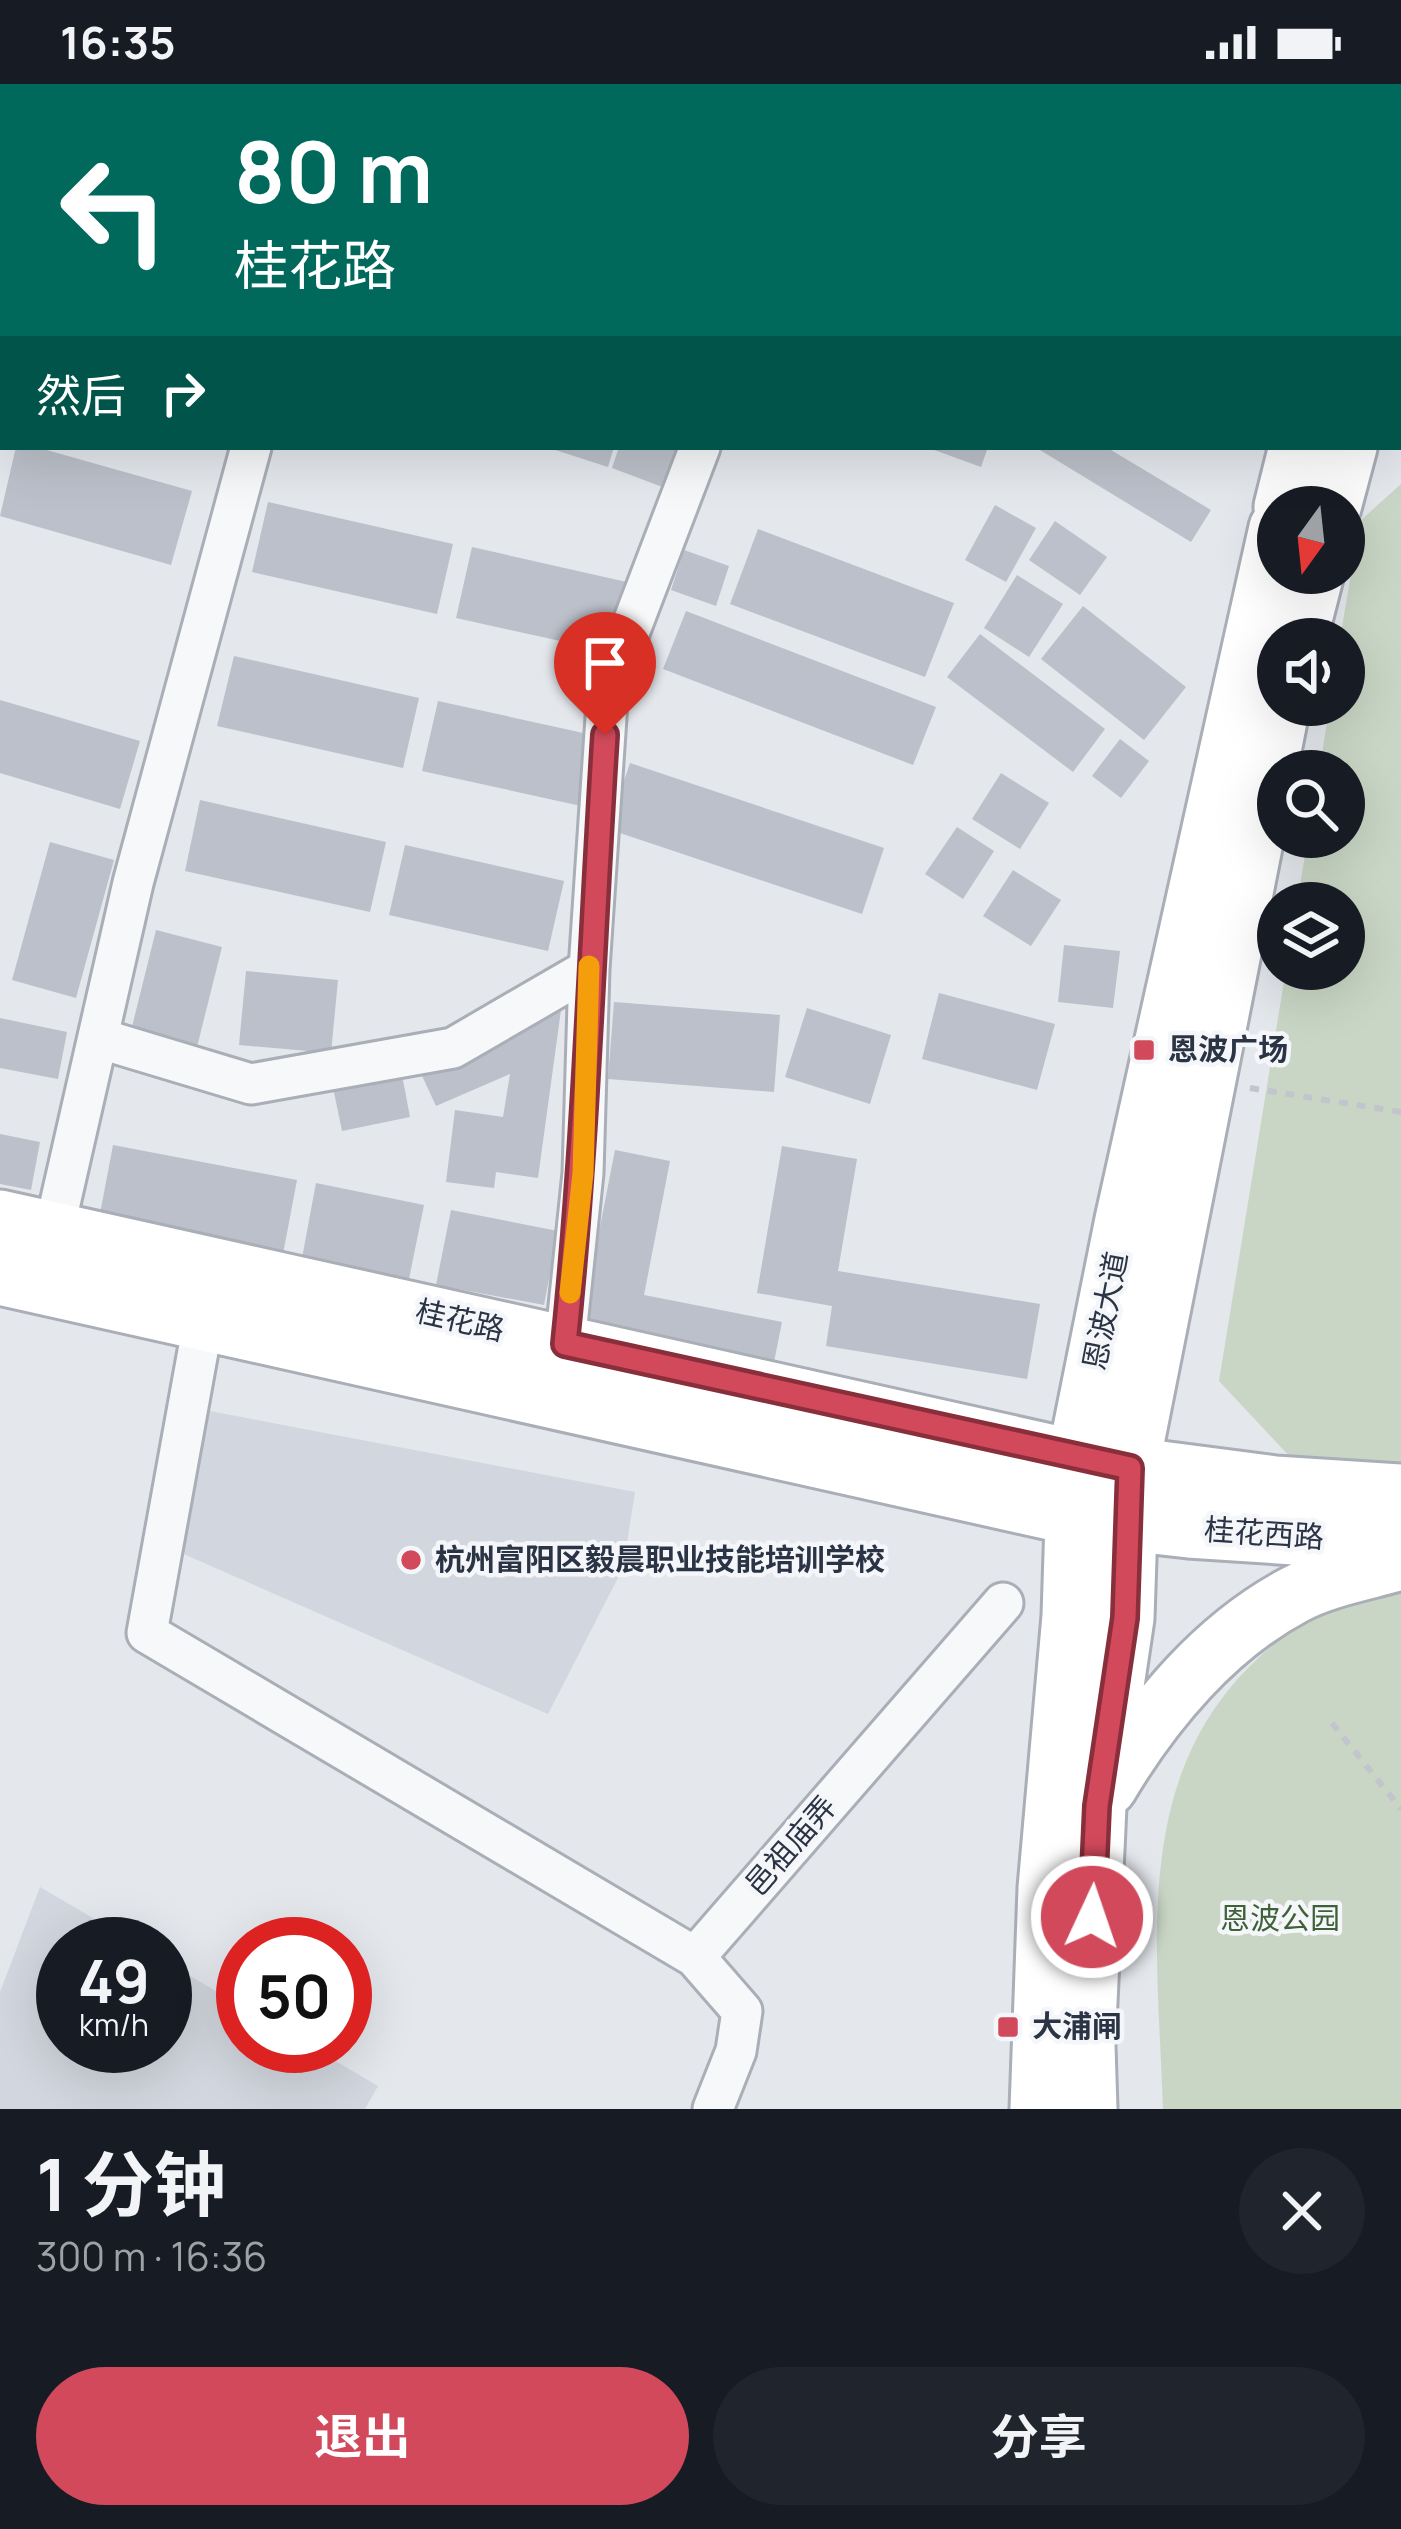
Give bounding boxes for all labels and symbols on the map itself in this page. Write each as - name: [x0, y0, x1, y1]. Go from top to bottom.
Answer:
- north arrow: [1257, 486, 1365, 594]
- pin: [554, 612, 656, 735]
- place label: 恩波广场: [1168, 1028, 1288, 1069]
- marker: 恩波广场: [1131, 1037, 1157, 1063]
- street label: 恩波大道: [1073, 1248, 1136, 1374]
- street label: 桂花路: [412, 1289, 509, 1350]
- street label: 桂花西路: [1203, 1508, 1325, 1557]
- place label: 杭州富阳区毅晨职业技能培训学校: [435, 1538, 885, 1579]
- marker: 杭州富阳区毅晨职业技能培训学校: [398, 1547, 424, 1573]
- street label: 邑祖庙弄: [735, 1786, 845, 1904]
- position arrow: [1029, 1854, 1155, 1980]
- park label: 恩波公园: [1220, 1897, 1340, 1938]
- speed limit sign: 50: [216, 1917, 372, 2073]
- place label: 大浦闸: [1032, 2005, 1122, 2046]
- marker: 大浦闸: [995, 2014, 1021, 2040]

